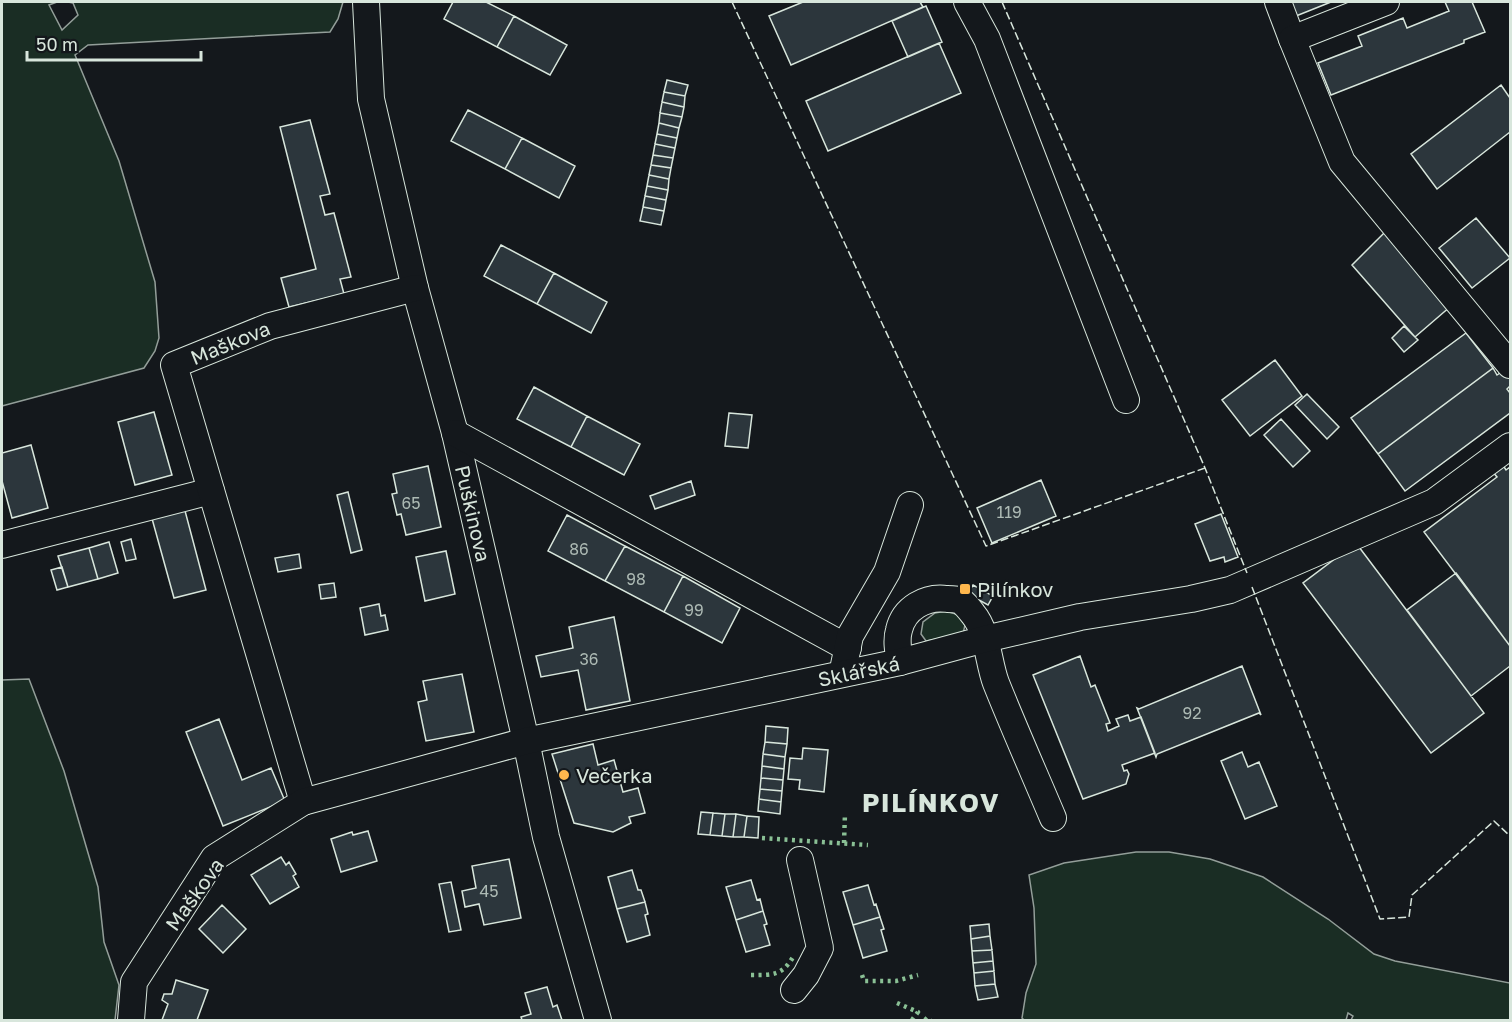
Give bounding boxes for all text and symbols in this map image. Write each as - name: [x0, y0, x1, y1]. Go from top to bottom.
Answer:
- scale bar: [27, 24, 201, 62]
- text: 50 m: [36, 33, 78, 55]
- street label: Maškova: [187, 315, 273, 369]
- street label: Puškinova: [451, 463, 496, 564]
- house number: 65: [402, 493, 420, 513]
- house number: 119: [996, 502, 1022, 522]
- house number: 86: [569, 539, 589, 559]
- house number: 98: [626, 569, 646, 589]
- place label: Pilínkov: [977, 577, 1053, 601]
- marker: Pilínkov: [958, 582, 972, 596]
- house number: 99: [684, 600, 704, 620]
- house number: 36: [579, 649, 599, 669]
- street label: Sklářská: [816, 650, 902, 691]
- house number: 92: [1183, 703, 1201, 723]
- place label: Večerka: [576, 763, 653, 787]
- marker: Večerka: [557, 768, 571, 782]
- district label: PILÍNKOV: [862, 787, 1000, 818]
- street label: Maškova: [160, 853, 228, 935]
- house number: 45: [479, 881, 499, 901]

